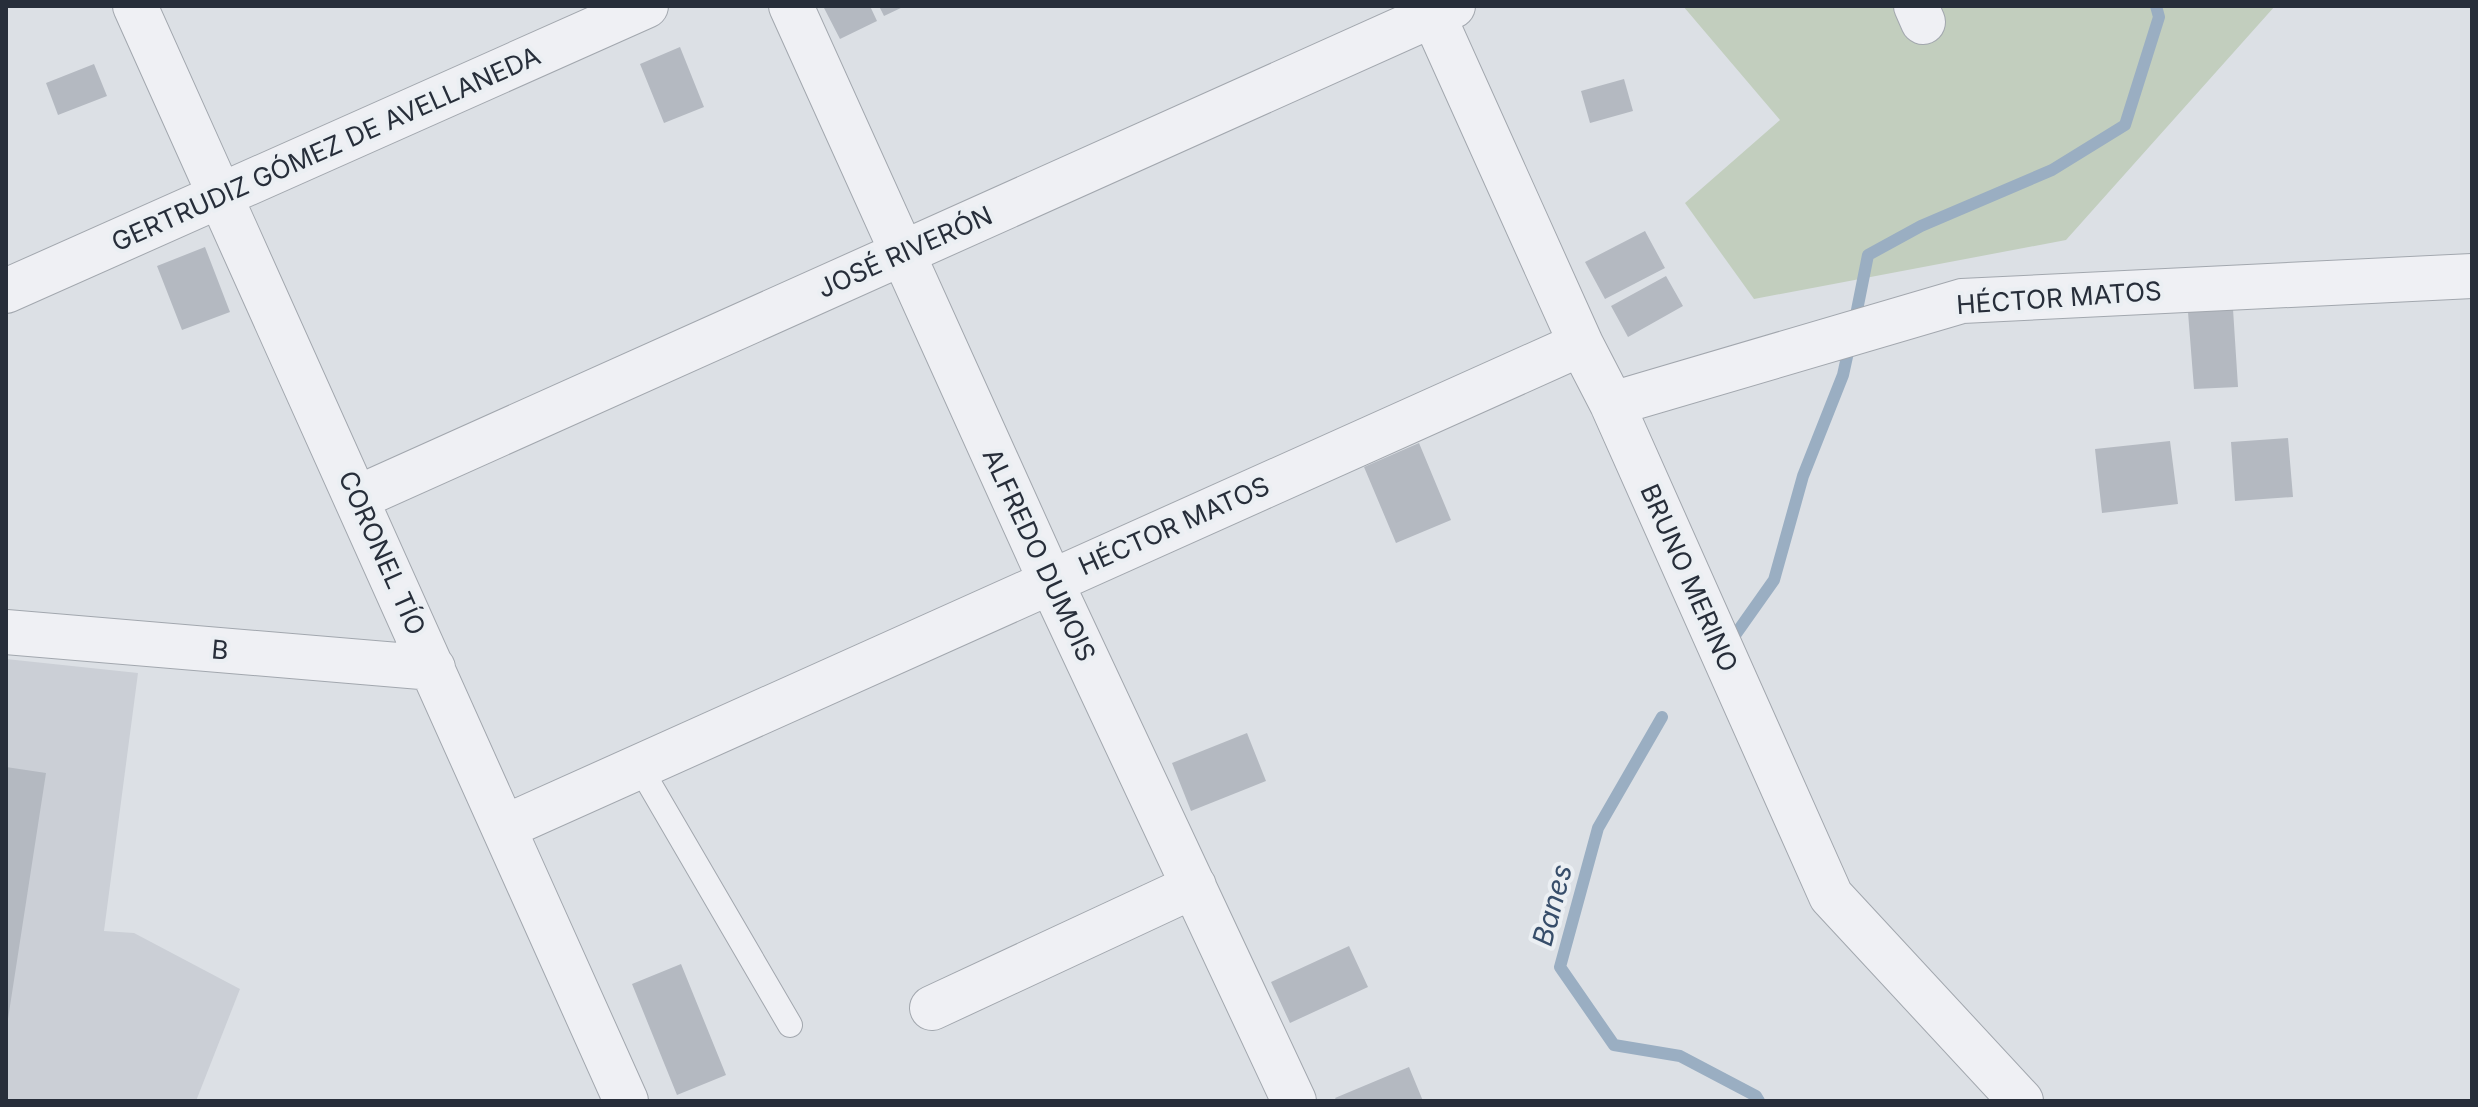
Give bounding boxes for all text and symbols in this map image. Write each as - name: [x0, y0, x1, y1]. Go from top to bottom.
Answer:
- street label: GERTRUDIZ GÓMEZ DE AVELLANEDA: [107, 40, 545, 257]
- street label: JOSÉ RIVERÓN: [813, 199, 997, 304]
- street label: HÉCTOR MATOS: [1955, 275, 2163, 320]
- street label: ALFREDO DUMOIS: [976, 443, 1102, 666]
- street label: CORONEL TÍO: [332, 466, 432, 640]
- street label: HÉCTOR MATOS: [1074, 470, 1274, 582]
- street label: BRUNO MERINO: [1634, 479, 1745, 676]
- street label: B: [210, 633, 230, 666]
- water label: Banes: [1525, 861, 1579, 949]

